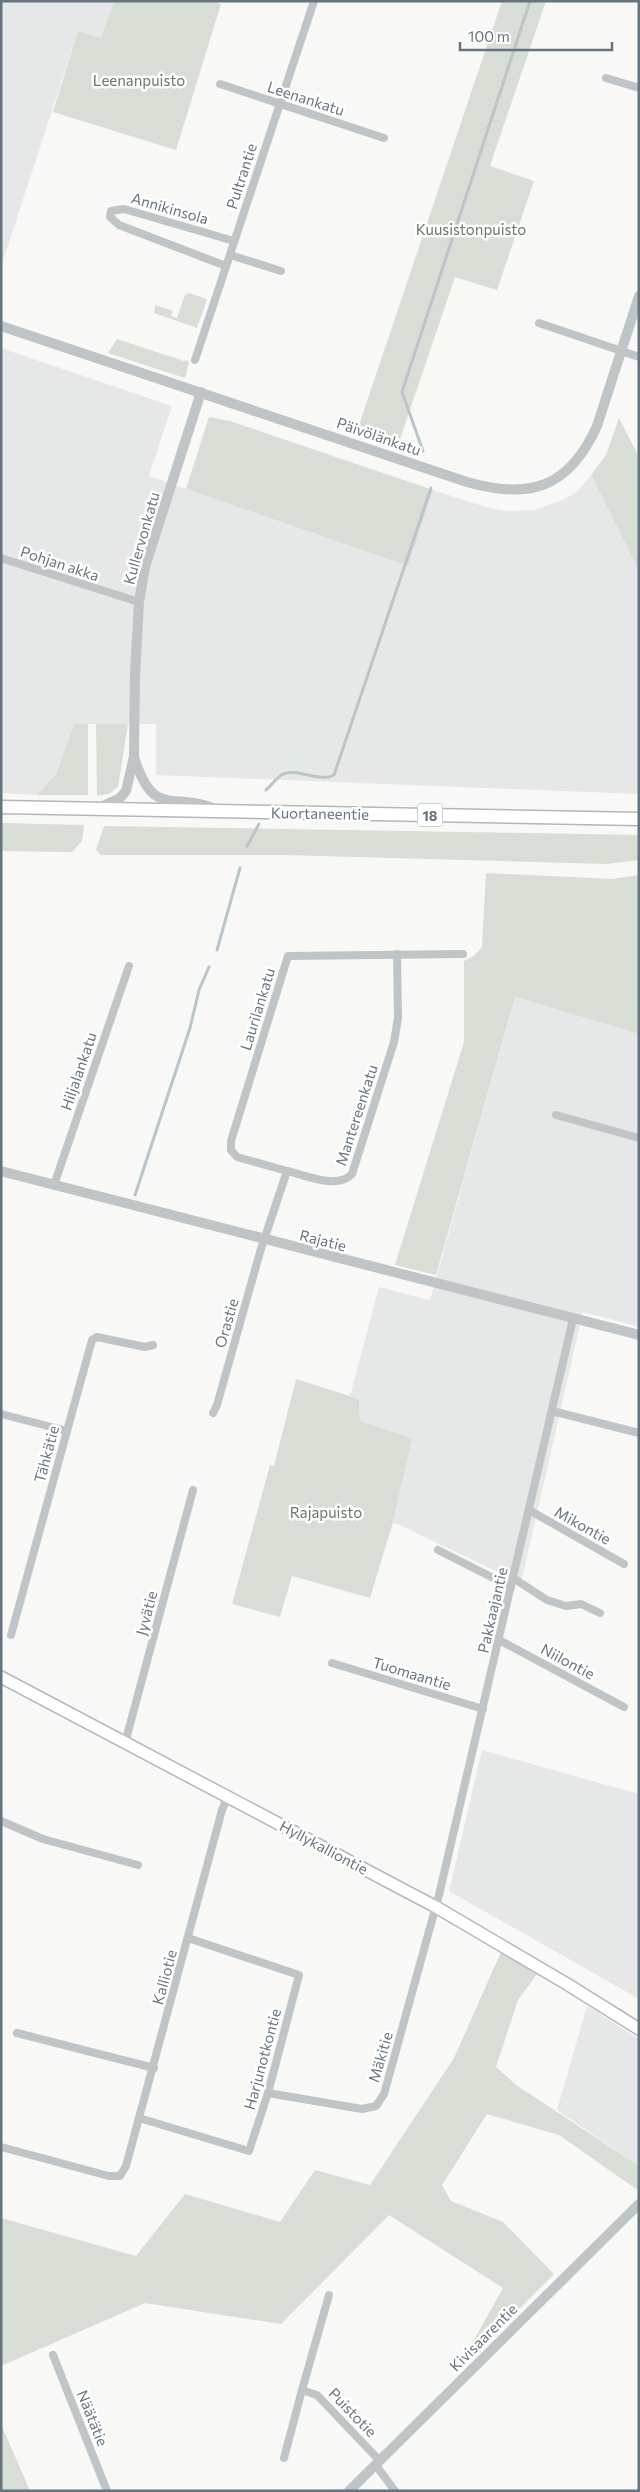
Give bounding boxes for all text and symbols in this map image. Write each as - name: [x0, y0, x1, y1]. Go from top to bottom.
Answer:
- scale bar: [460, 20, 612, 52]
- text: 100 m: [468, 27, 510, 45]
- park label: Leenanpuisto: [93, 71, 185, 89]
- street label: Leenankatu: [265, 77, 347, 119]
- street label: Pultrantie: [222, 141, 260, 211]
- street label: Annikinsola: [129, 188, 211, 228]
- park label: Kuusistonpuisto: [416, 220, 526, 238]
- street label: Päivölänkatu: [334, 413, 424, 459]
- street label: Kullervonkatu: [119, 490, 163, 586]
- street label: Pohjan akka: [18, 542, 102, 584]
- street label: Kuortaneentie: [271, 803, 369, 823]
- road number: 18: [418, 804, 442, 826]
- street label: Laurilankatu: [236, 966, 278, 1052]
- street label: Hiljalankatu: [56, 1030, 100, 1112]
- street label: Mantereenkatu: [331, 1062, 381, 1168]
- street label: Rajatie: [298, 1226, 348, 1254]
- street label: Orastie: [210, 1296, 242, 1350]
- street label: Tähkätie: [30, 1423, 62, 1485]
- street label: Mikontie: [552, 1502, 614, 1548]
- park label: Rajapuisto: [290, 1503, 362, 1521]
- street label: Pakkaajantie: [473, 1565, 511, 1655]
- street label: Jyvätie: [131, 1589, 161, 1637]
- street label: Niilontie: [538, 1639, 598, 1683]
- street label: Tuomaantie: [371, 1653, 453, 1693]
- street label: Hyllykalliontie: [277, 1816, 371, 1878]
- street label: Kalliotie: [148, 1947, 180, 2006]
- street label: Harjunotkontie: [240, 2006, 284, 2112]
- street label: Mäkitie: [364, 2030, 396, 2084]
- street label: Kivisaarentie: [445, 2299, 521, 2375]
- street label: Puistotie: [325, 2384, 381, 2440]
- street label: Näätätie: [74, 2387, 112, 2449]

